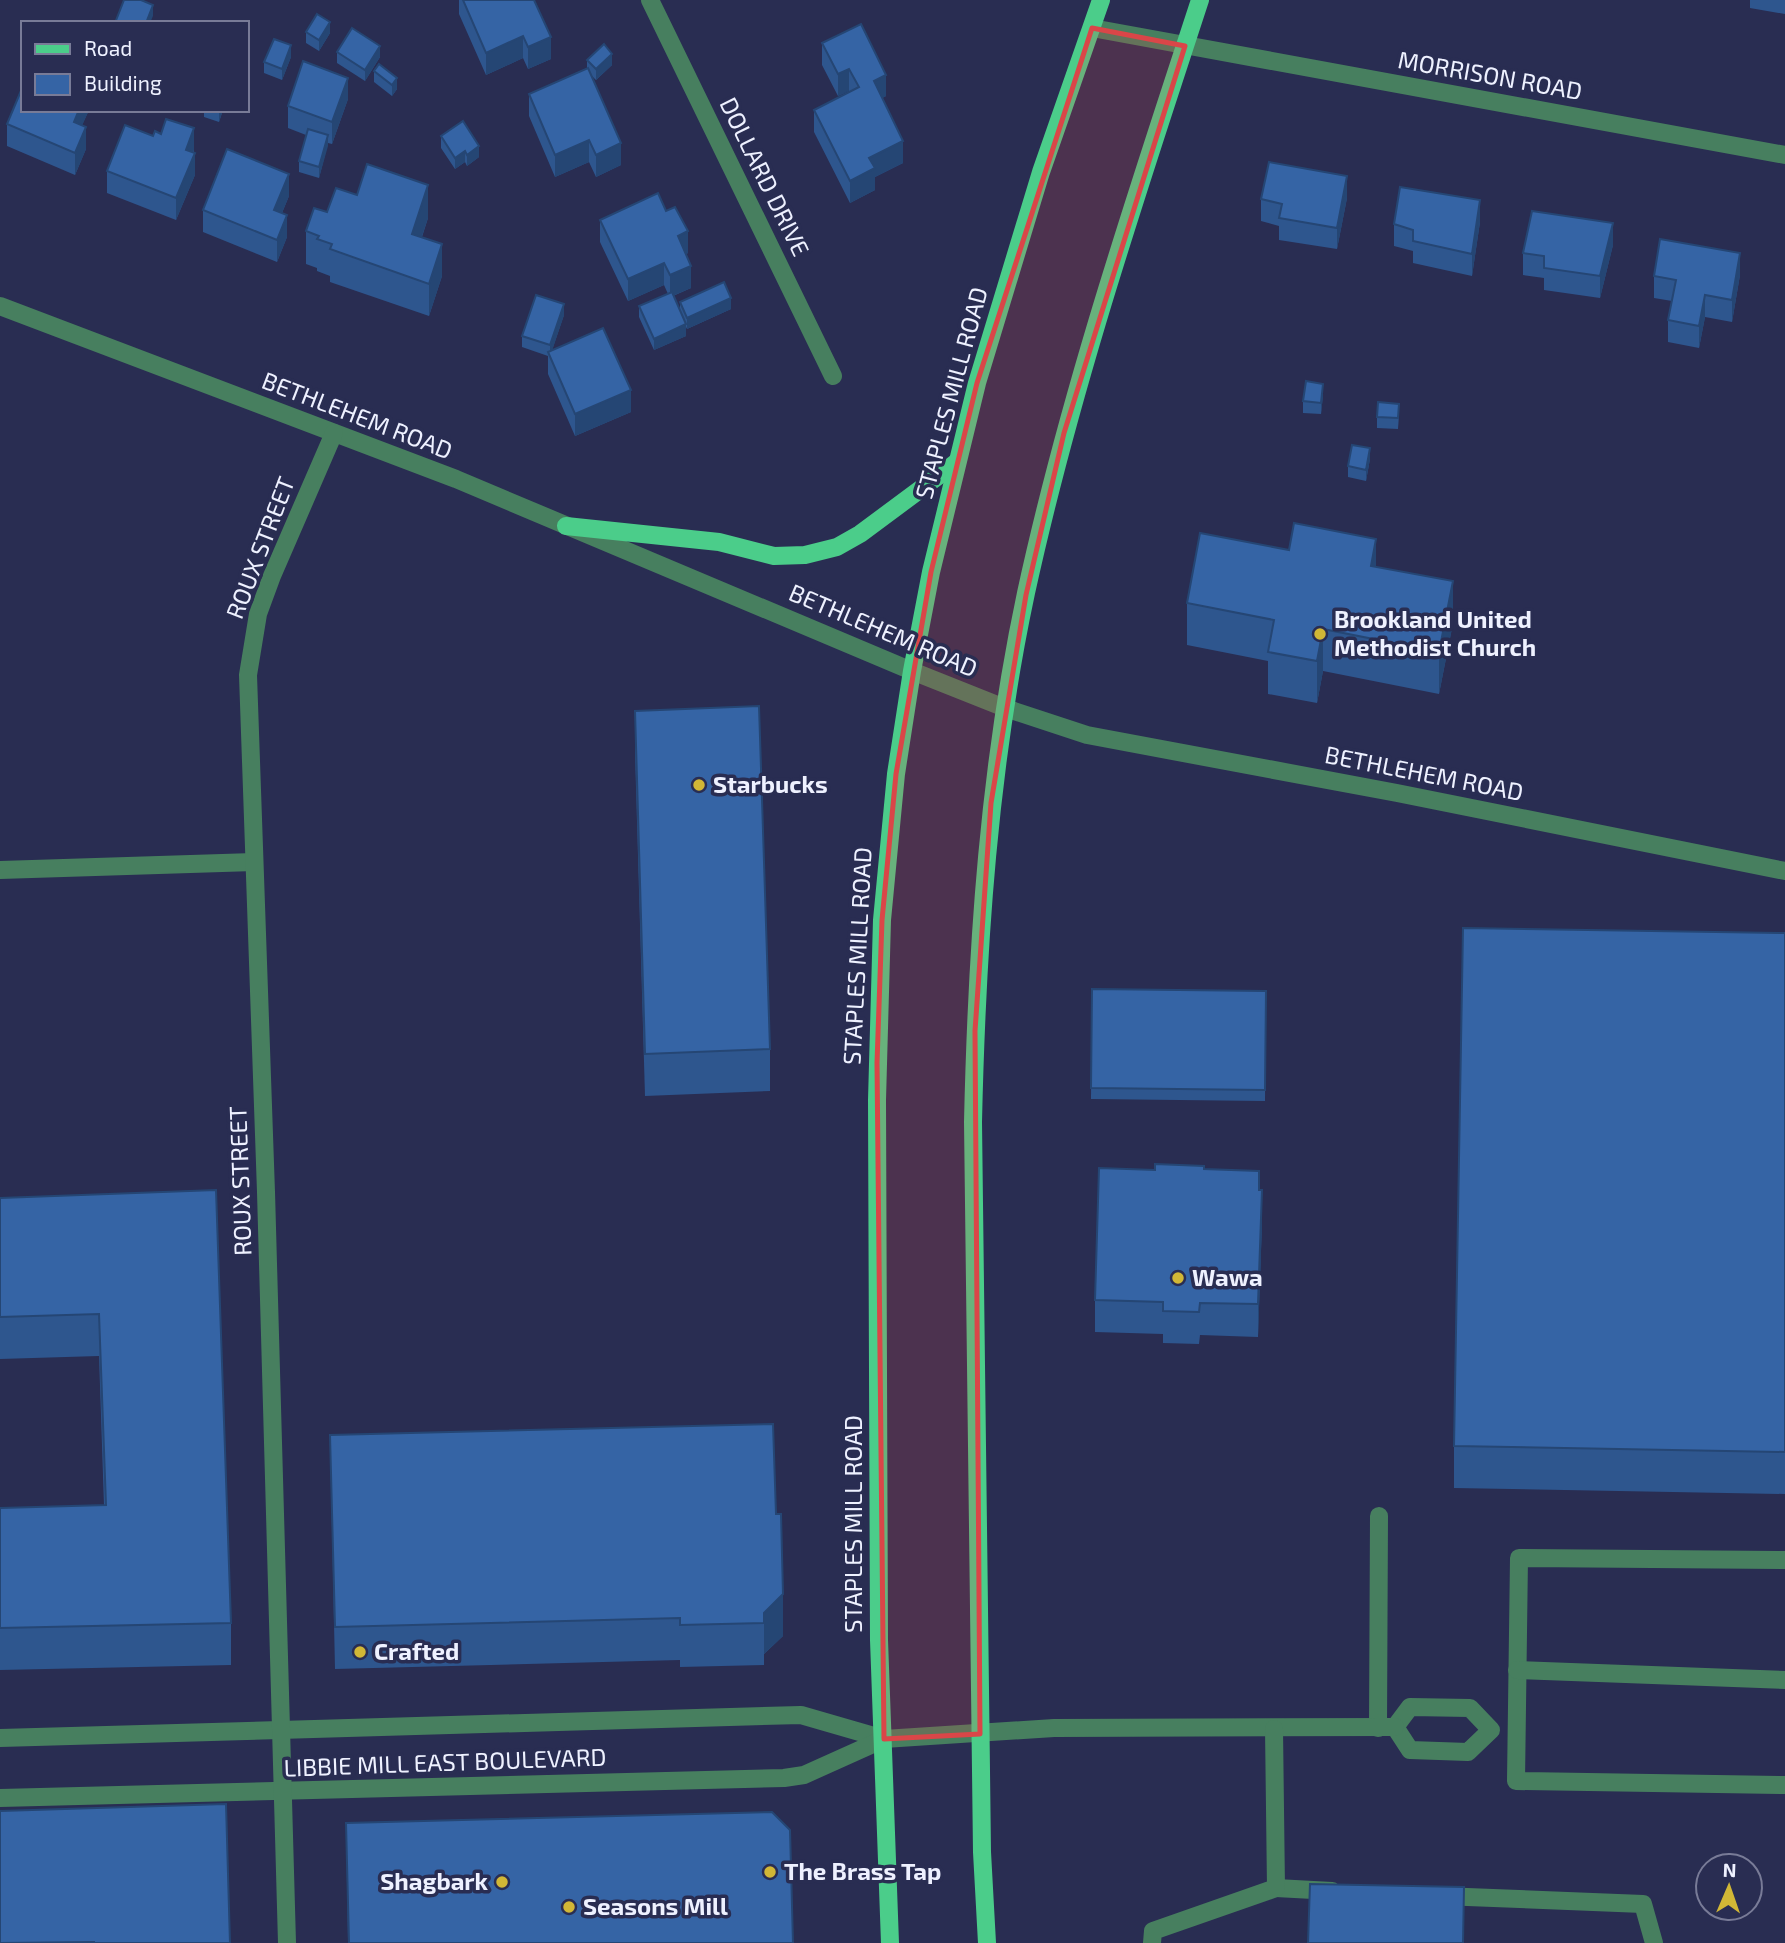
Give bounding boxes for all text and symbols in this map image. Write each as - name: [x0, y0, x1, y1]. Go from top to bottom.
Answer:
- legend: [21, 21, 248, 112]
- text: Road: [84, 35, 132, 60]
- street label: MORRISON ROAD: [1396, 44, 1585, 105]
- text: Building: [84, 70, 162, 95]
- street label: DOLLARD DRIVE: [714, 92, 816, 260]
- street label: STAPLES MILL ROAD: [908, 284, 993, 502]
- street label: BETHLEHEM ROAD: [258, 365, 457, 464]
- street label: ROUX STREET: [219, 472, 300, 623]
- street label: BETHLEHEM ROAD: [785, 577, 982, 682]
- place label: Brookland United Methodist Church: [1334, 604, 1536, 661]
- marker: Brookland United Methodist Church: [1312, 626, 1328, 642]
- street label: BETHLEHEM ROAD: [1323, 739, 1526, 806]
- place label: Starbucks: [713, 769, 828, 798]
- marker: Starbucks: [691, 777, 707, 793]
- street label: STAPLES MILL ROAD: [836, 846, 877, 1066]
- street label: ROUX STREET: [222, 1106, 257, 1256]
- place label: Wawa: [1192, 1262, 1263, 1291]
- marker: Wawa: [1170, 1270, 1186, 1286]
- street label: STAPLES MILL ROAD: [838, 1415, 867, 1633]
- place label: Crafted: [374, 1636, 459, 1665]
- marker: Crafted: [352, 1644, 368, 1660]
- street label: LIBBIE MILL EAST BOULEVARD: [283, 1741, 607, 1782]
- north arrow: [1694, 1852, 1764, 1922]
- place label: The Brass Tap: [784, 1856, 941, 1885]
- text: N: [1722, 1858, 1737, 1881]
- marker: The Brass Tap: [762, 1864, 778, 1880]
- place label: Shagbark: [380, 1866, 489, 1895]
- marker: Shagbark: [494, 1874, 510, 1890]
- place label: Seasons Mill: [583, 1891, 728, 1920]
- marker: Seasons Mill: [561, 1899, 577, 1915]

